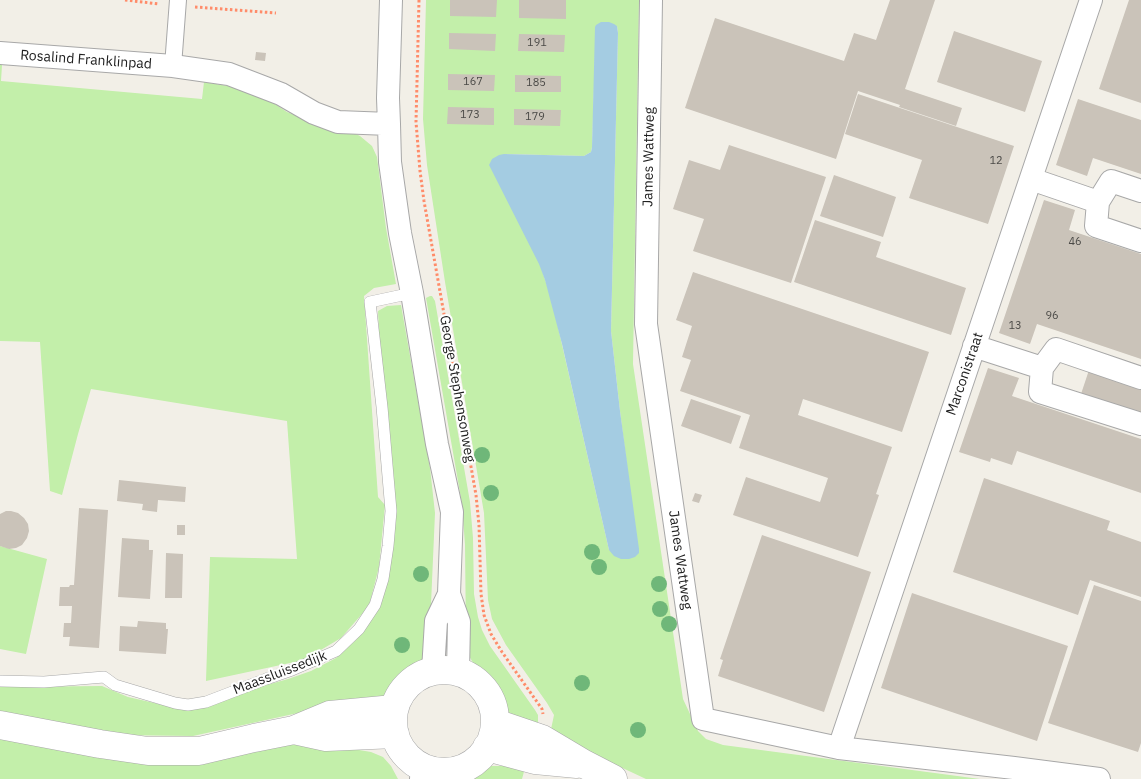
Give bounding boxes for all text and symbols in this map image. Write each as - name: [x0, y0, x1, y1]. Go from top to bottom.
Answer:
- house number: 191: [527, 36, 547, 50]
- street label: Rosalind Franklinpad: [20, 47, 152, 73]
- house number: 167: [463, 75, 483, 89]
- house number: 185: [526, 76, 546, 90]
- street label: James Wattweg: [640, 107, 658, 207]
- house number: 173: [460, 108, 480, 122]
- house number: 179: [525, 110, 545, 124]
- house number: 12: [989, 154, 1003, 168]
- house number: 46: [1068, 235, 1082, 249]
- house number: 96: [1045, 309, 1059, 323]
- street label: George Stephensonweg: [436, 314, 478, 464]
- house number: 13: [1008, 319, 1022, 333]
- street label: Marconistraat: [943, 330, 987, 418]
- street label: James Wattweg: [665, 509, 695, 611]
- street label: Maassluissedijk: [231, 647, 329, 699]

